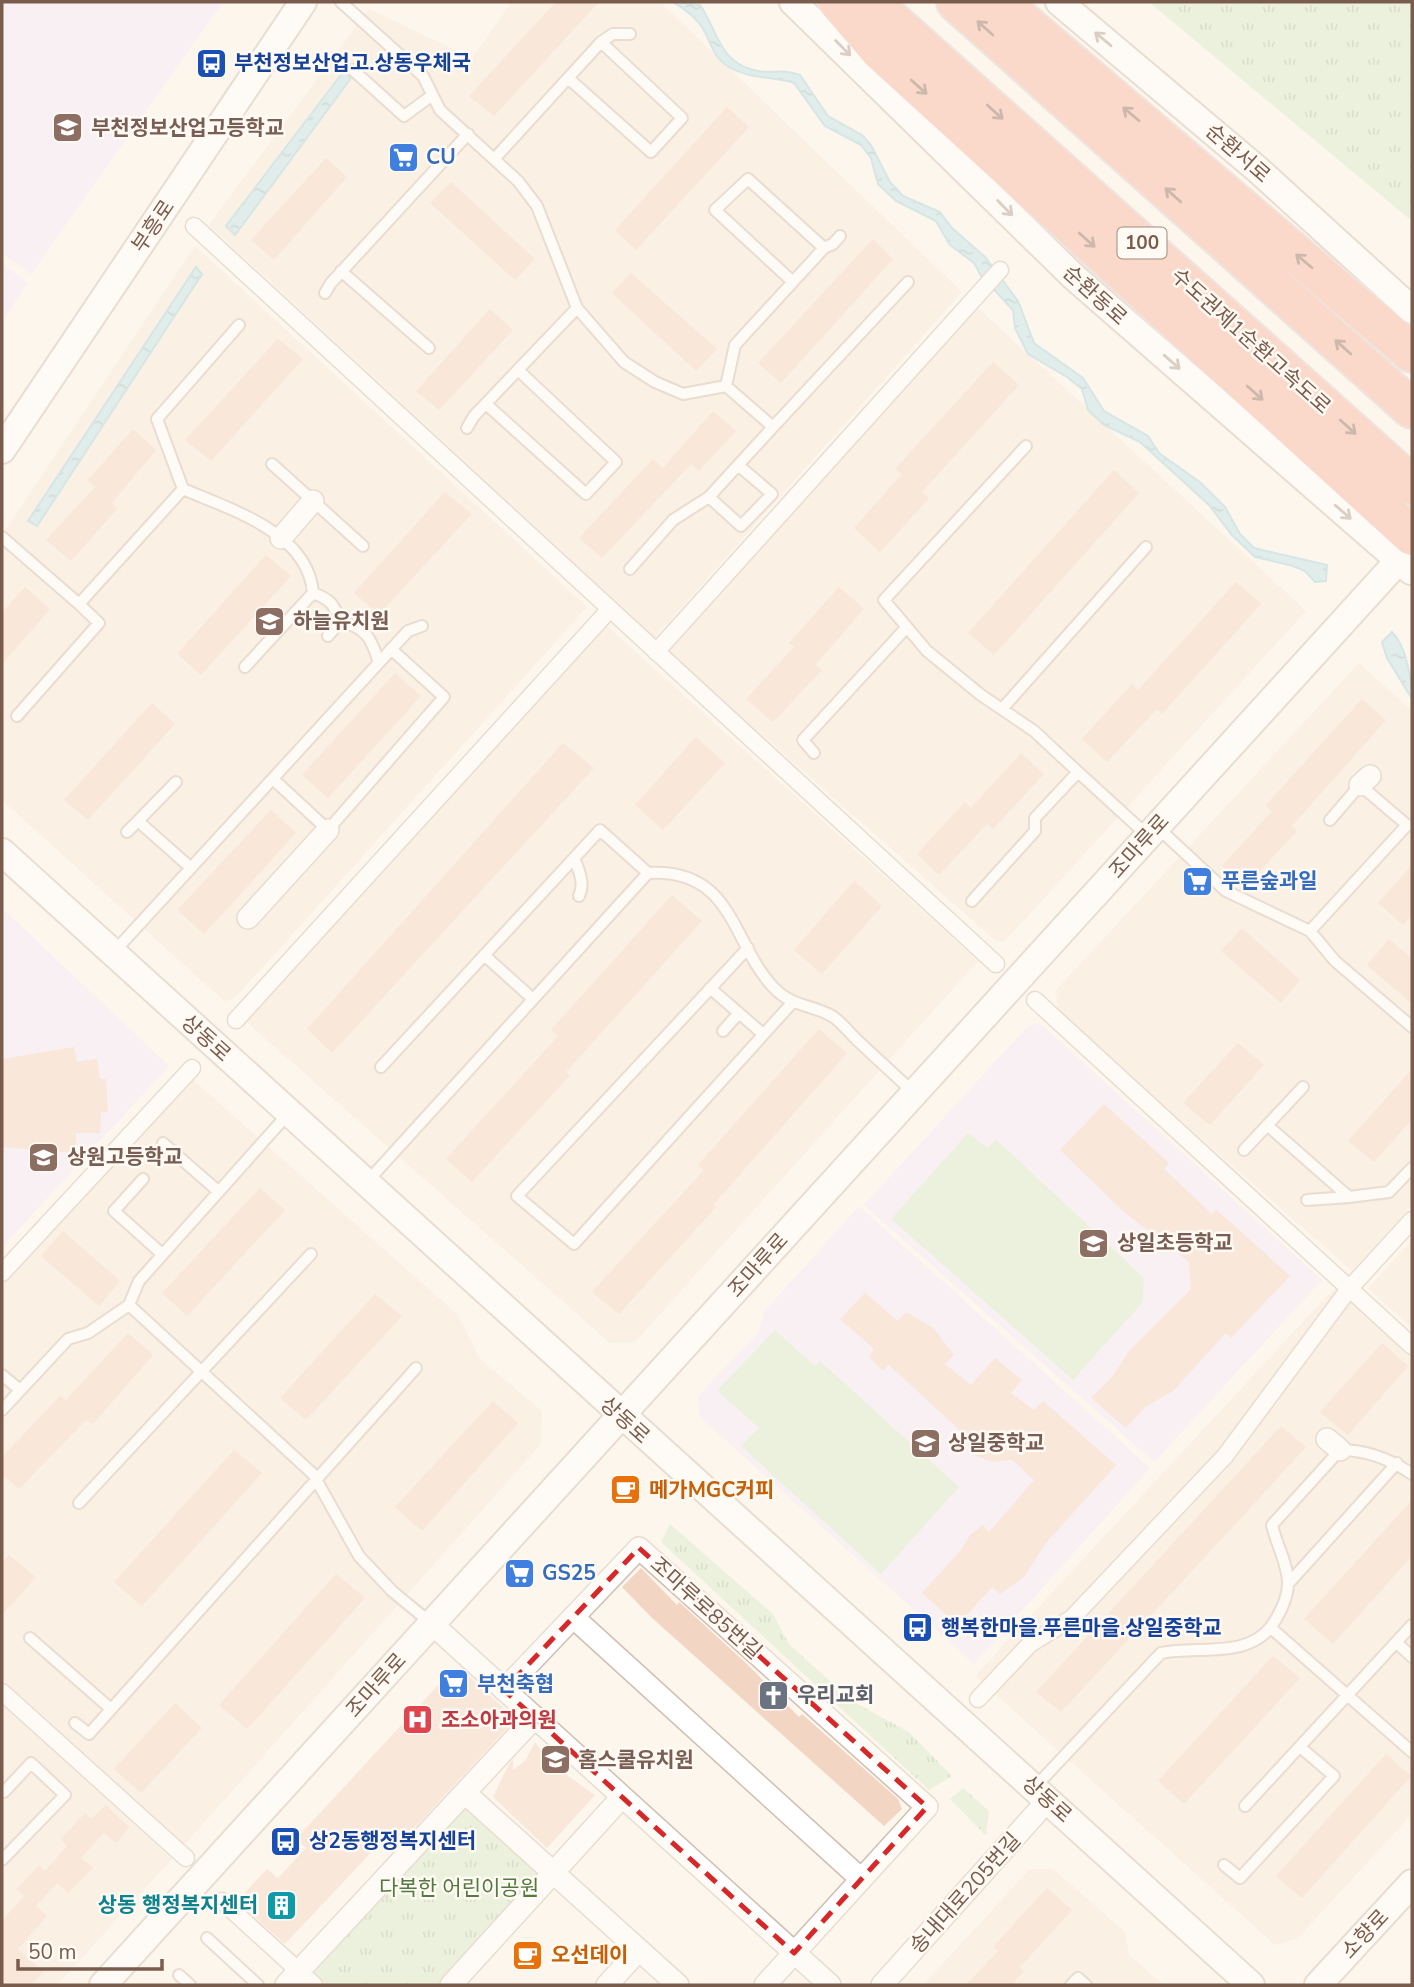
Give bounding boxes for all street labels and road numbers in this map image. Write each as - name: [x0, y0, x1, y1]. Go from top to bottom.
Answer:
- street label: 순환서로: [1200, 117, 1276, 189]
- street label: 부흥로: [125, 194, 181, 258]
- road number: 100: [1118, 228, 1166, 258]
- street label: 순환동로: [1057, 259, 1133, 331]
- street label: 수도권제1순환고속도로: [1165, 262, 1337, 420]
- street label: 조마루로: [1103, 808, 1175, 884]
- street label: 상동로: [175, 1008, 237, 1068]
- street label: 조마루로: [722, 1227, 794, 1303]
- street label: 상동로: [594, 1390, 656, 1450]
- street label: 조마루로85번길: [644, 1550, 768, 1666]
- street label: 조마루로: [340, 1647, 412, 1723]
- street label: 상동로: [1016, 1769, 1078, 1829]
- street label: 송내대로205번길: [903, 1827, 1027, 1959]
- street label: 소향로: [1335, 1903, 1395, 1965]

